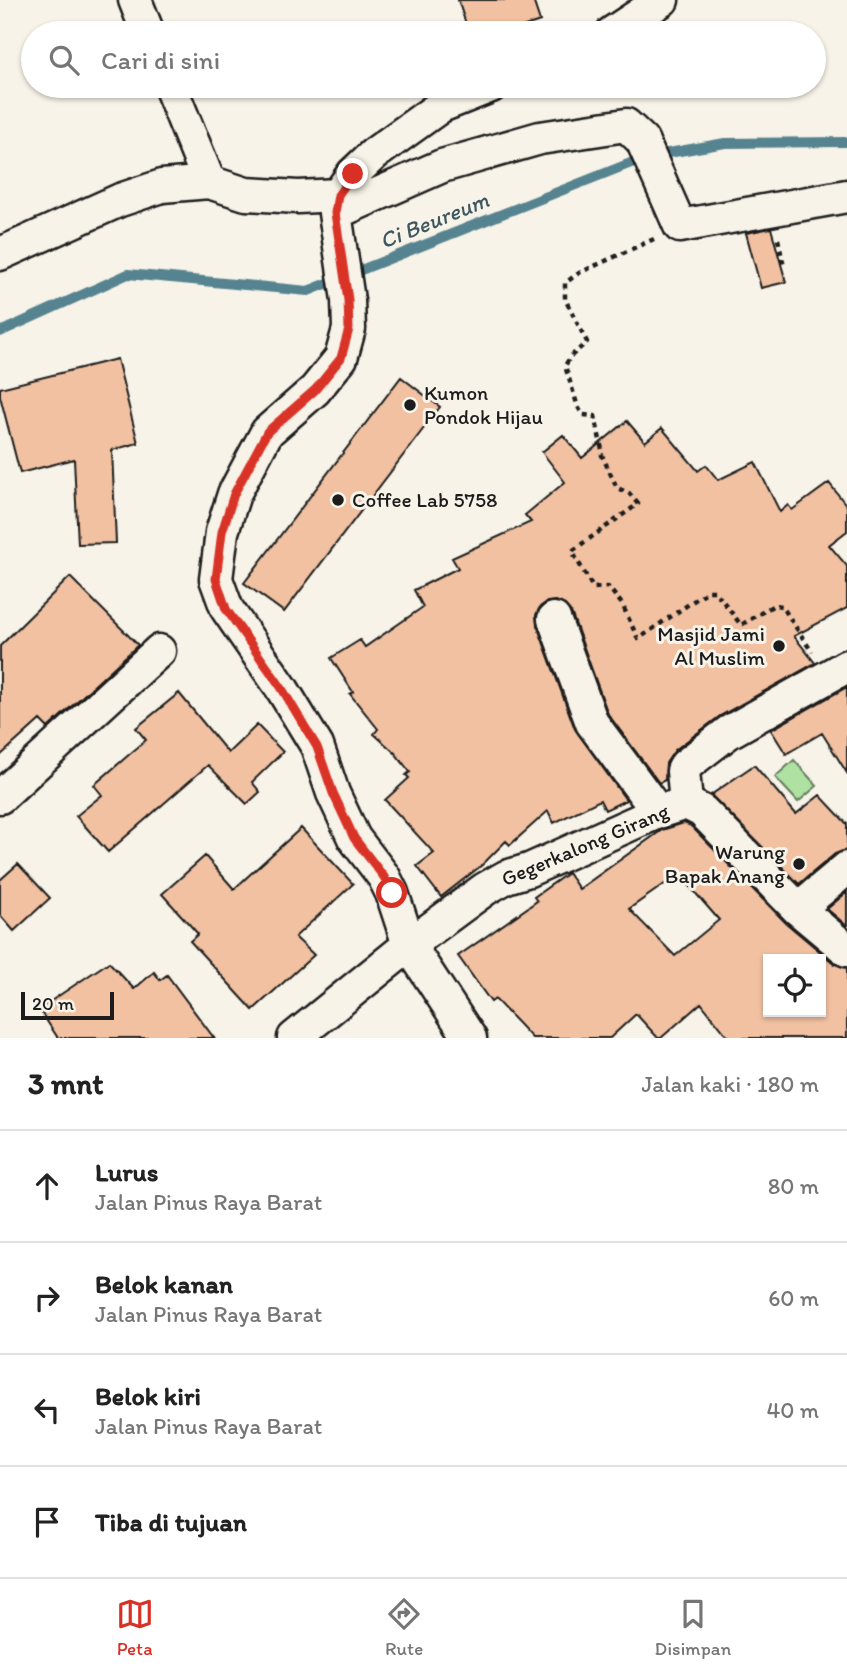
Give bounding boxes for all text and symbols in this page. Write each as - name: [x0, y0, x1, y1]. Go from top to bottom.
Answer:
- search box: [21, 21, 826, 98]
- icon: search: [45, 41, 83, 79]
- text: Cari di sini: [101, 44, 220, 76]
- route end: [337, 158, 368, 189]
- water label: Ci Beureum: [375, 185, 493, 255]
- place label: Kumon Pondok Hijau: [424, 380, 543, 429]
- marker: Kumon Pondok Hijau: [402, 397, 418, 413]
- place label: Coffee Lab 5758: [352, 487, 498, 512]
- marker: Coffee Lab 5758: [330, 492, 346, 508]
- place label: Masjid Jami Al Muslim: [657, 621, 765, 670]
- marker: Masjid Jami Al Muslim: [771, 638, 787, 654]
- street label: Gegerkalong Girang: [497, 798, 672, 891]
- place label: Warung Bapak Anang: [665, 839, 785, 888]
- marker: Warung Bapak Anang: [791, 856, 807, 872]
- route start: [376, 877, 407, 908]
- map controls: [763, 954, 826, 1017]
- button: locate: [763, 954, 826, 1017]
- scale bar: [21, 989, 114, 1021]
- text: 20 m: [32, 992, 74, 1015]
- text: 3 mnt: [28, 1065, 104, 1102]
- text: Jalan kaki · 180 m: [642, 1070, 819, 1098]
- text: Lurus: [95, 1156, 158, 1188]
- icon: ahead: [28, 1167, 66, 1205]
- text: 80 m: [768, 1172, 819, 1200]
- text: Jalan Pinus Raya Barat: [95, 1188, 322, 1216]
- text: Belok kanan: [95, 1268, 233, 1300]
- icon: right: [28, 1279, 66, 1317]
- text: 60 m: [768, 1284, 819, 1312]
- text: Jalan Pinus Raya Barat: [95, 1300, 322, 1328]
- text: Belok kiri: [95, 1380, 201, 1412]
- icon: left: [28, 1391, 66, 1429]
- text: 40 m: [766, 1396, 819, 1424]
- text: Jalan Pinus Raya Barat: [95, 1412, 322, 1440]
- icon: arrive: [28, 1503, 66, 1541]
- text: Tiba di tujuan: [95, 1506, 247, 1538]
- tab: Peta: [116, 1595, 154, 1660]
- tab: Rute: [385, 1595, 423, 1660]
- tab: Disimpan: [655, 1595, 731, 1660]

